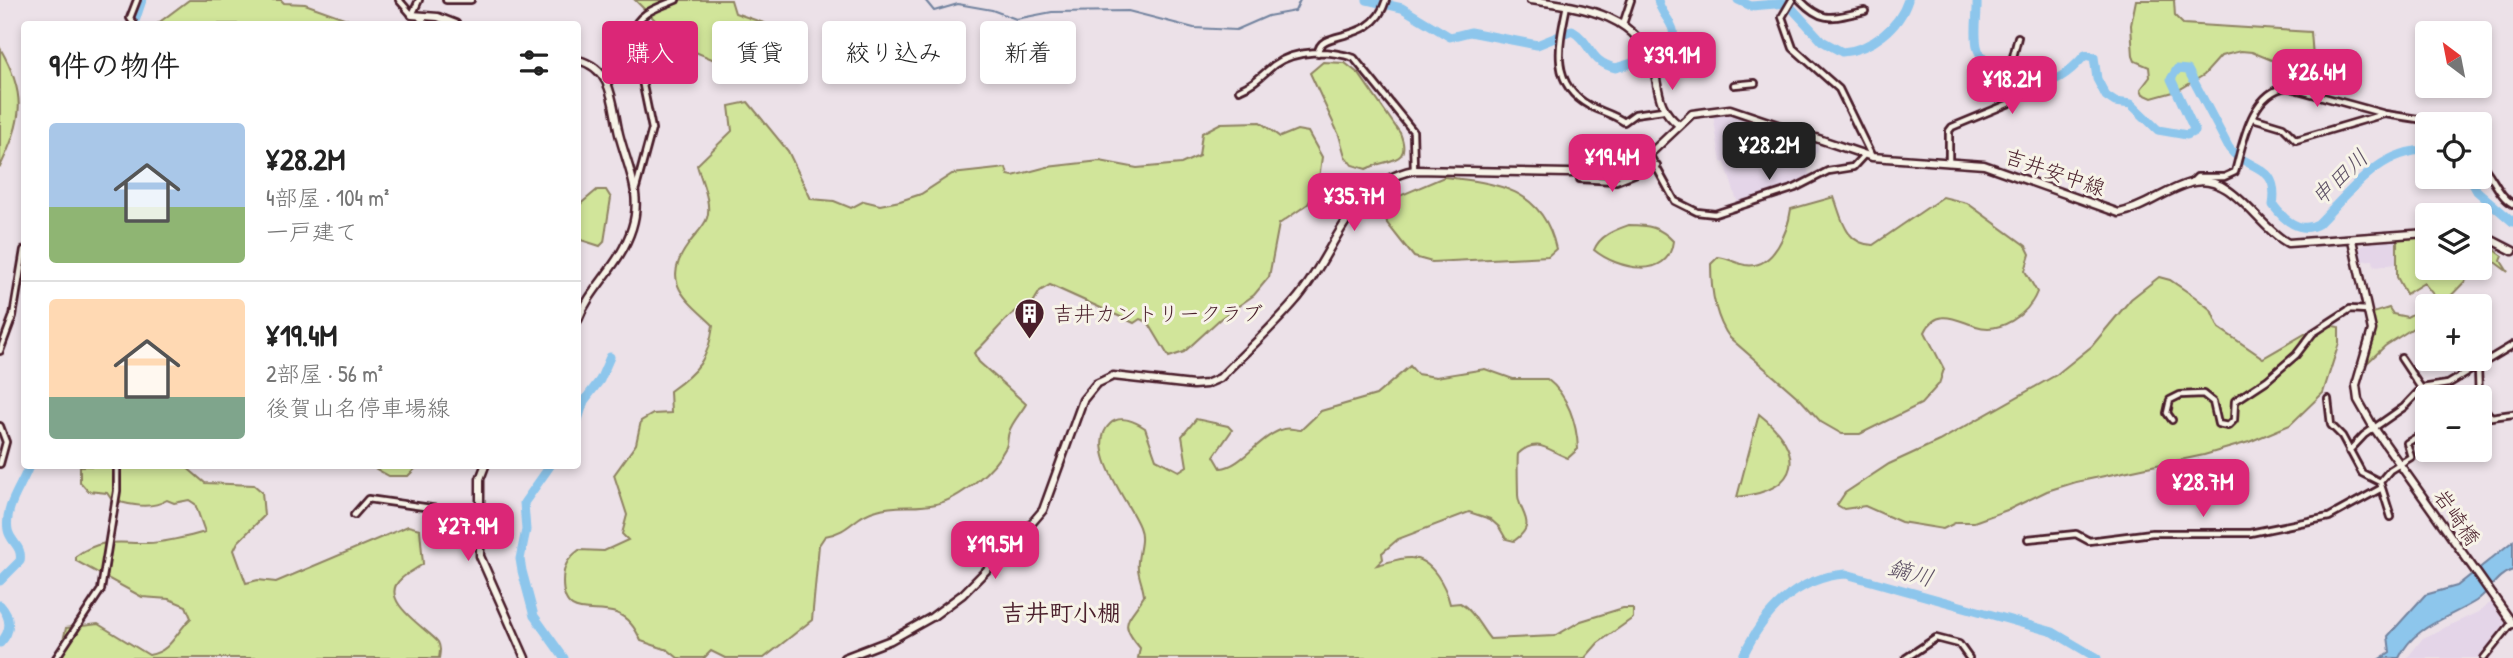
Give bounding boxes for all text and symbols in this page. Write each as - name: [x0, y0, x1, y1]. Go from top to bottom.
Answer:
- chip: 購入: [602, 21, 698, 84]
- chip: 賃貸: [712, 21, 808, 84]
- chip: 絞り込み: [822, 21, 966, 84]
- chip: 新着: [980, 21, 1076, 84]
- north arrow: [2415, 21, 2492, 98]
- map controls: [2415, 21, 2492, 462]
- pin: ¥39.1M: [1615, 32, 1729, 92]
- text: ¥39.1M: [1644, 39, 1700, 70]
- icon: filters: [515, 44, 553, 82]
- text: 9件の物件: [49, 45, 180, 85]
- pin: ¥26.4M: [2260, 50, 2374, 109]
- text: ¥26.4M: [2288, 56, 2346, 87]
- pin: ¥18.2M: [1955, 57, 2069, 116]
- text: ¥18.2M: [1983, 63, 2041, 94]
- button: locate: [2415, 112, 2492, 189]
- pin: ¥28.2M: [1712, 122, 1826, 182]
- text: ¥28.2M: [1739, 129, 1799, 160]
- pin: ¥19.4M: [1555, 134, 1669, 194]
- text: ¥28.2M: [266, 139, 345, 179]
- text: ¥19.4M: [1585, 141, 1639, 172]
- street label: 吉井安中線: [2001, 141, 2109, 203]
- water label: 申田川: [2303, 142, 2375, 212]
- icon: home: [105, 151, 189, 235]
- pin: ¥35.7M: [1297, 174, 1411, 233]
- text: ¥35.7M: [1324, 180, 1384, 211]
- text: 4部屋 · 104 m²: [266, 182, 389, 213]
- button: layers: [2415, 203, 2492, 280]
- text: 一戸建て: [266, 216, 358, 247]
- button: +: [2415, 294, 2492, 371]
- building icon: 吉井カントリークラブ: [1013, 296, 1047, 340]
- place label: 吉井カントリークラブ: [1053, 299, 1263, 328]
- text: ¥19.4M: [266, 315, 337, 355]
- icon: home: [105, 327, 189, 411]
- text: 2部屋 · 56 m²: [266, 358, 383, 389]
- button: −: [2415, 385, 2492, 462]
- text: 後賀山名停車場線: [266, 392, 450, 423]
- pin: ¥28.7M: [2146, 460, 2260, 519]
- text: ¥28.7M: [2172, 466, 2234, 497]
- street label: 岩崎橋: [2427, 483, 2487, 551]
- pin: ¥27.9M: [411, 504, 525, 563]
- text: ¥27.9M: [438, 510, 498, 541]
- pin: ¥19.5M: [938, 522, 1052, 581]
- text: ¥19.5M: [967, 528, 1023, 559]
- water label: 鏑川: [1885, 551, 1937, 593]
- district label: 吉井町小棚: [1001, 596, 1121, 628]

